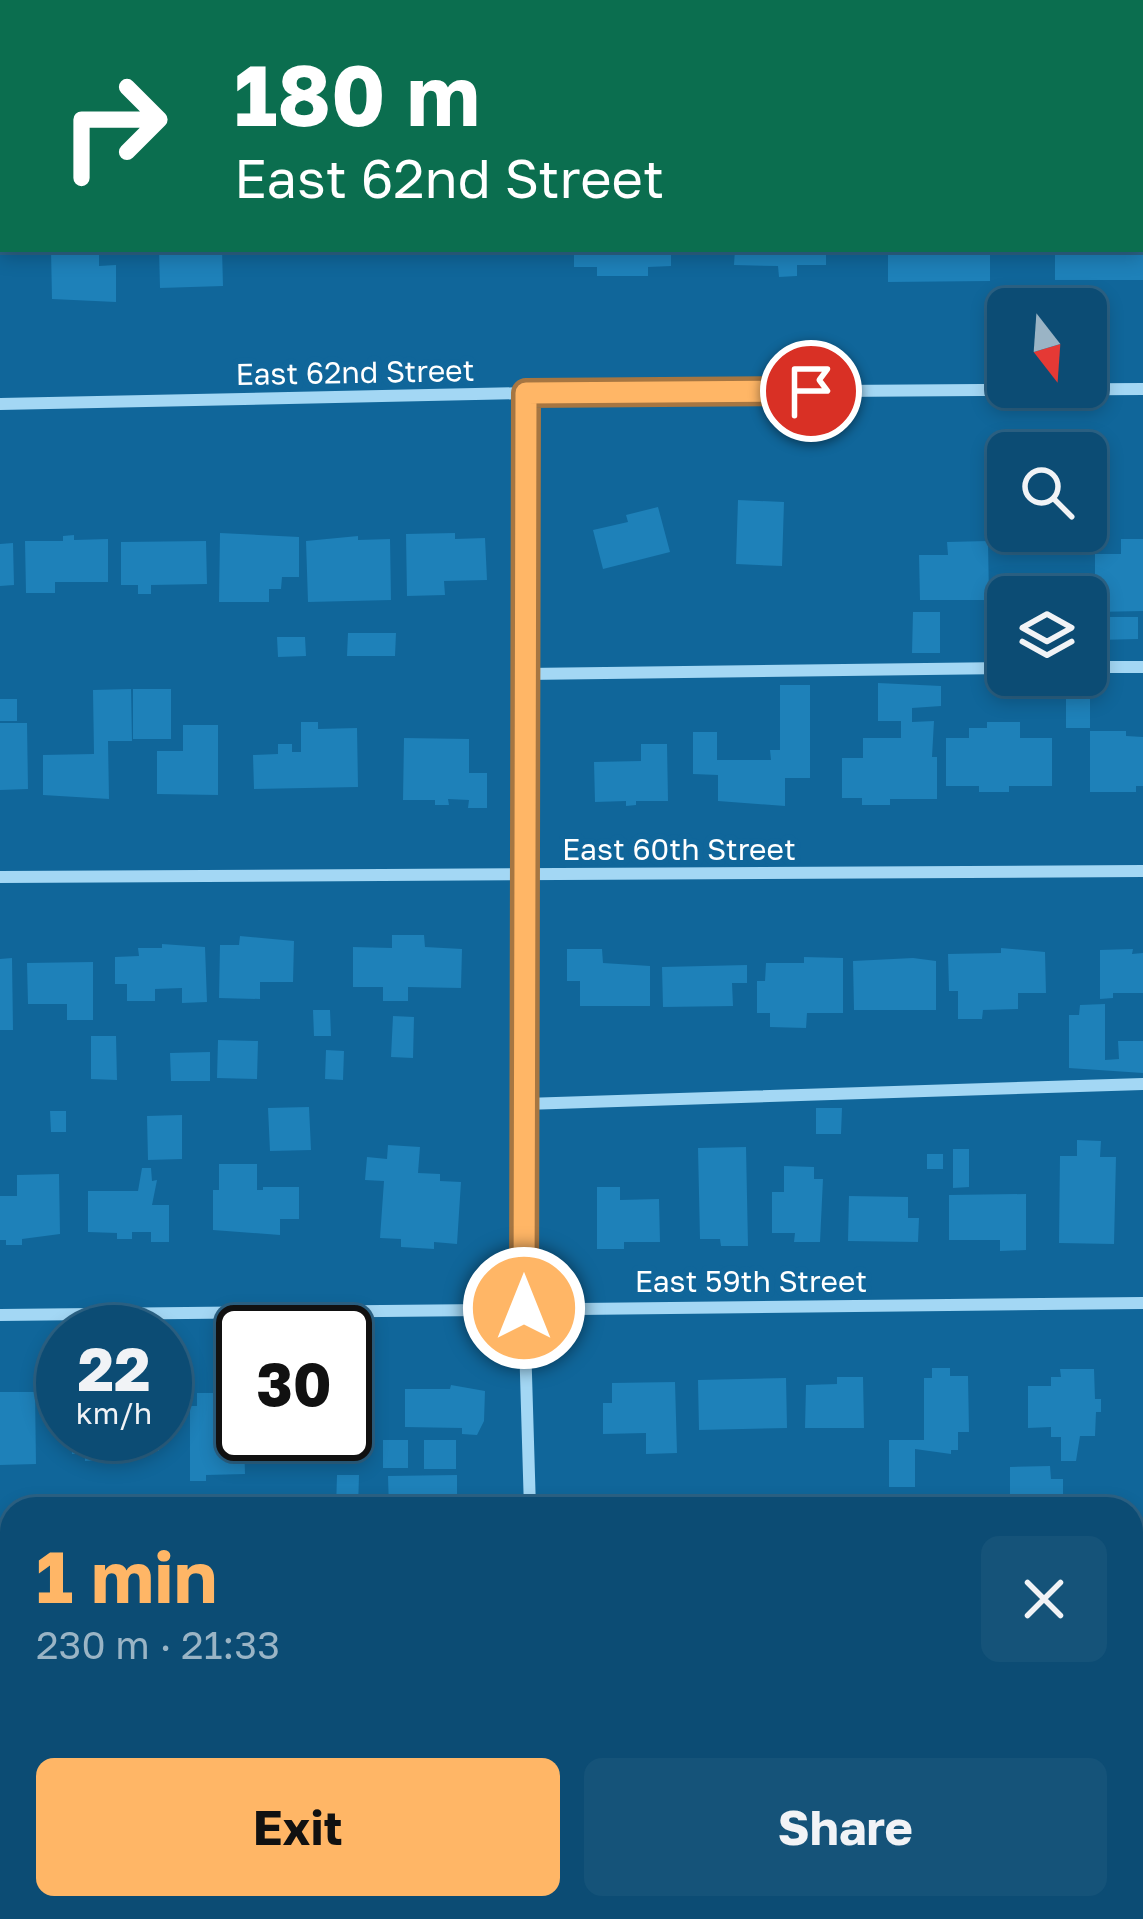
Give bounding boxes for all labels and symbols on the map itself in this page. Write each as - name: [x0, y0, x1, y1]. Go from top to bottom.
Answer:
- north arrow: [987, 288, 1107, 408]
- pin: [760, 340, 862, 442]
- street label: East 62nd Street: [235, 352, 475, 392]
- street label: East 60th Street: [562, 831, 796, 867]
- position arrow: [461, 1245, 587, 1371]
- street label: East 59th Street: [635, 1263, 867, 1299]
- speed limit sign: 30: [216, 1305, 372, 1461]

